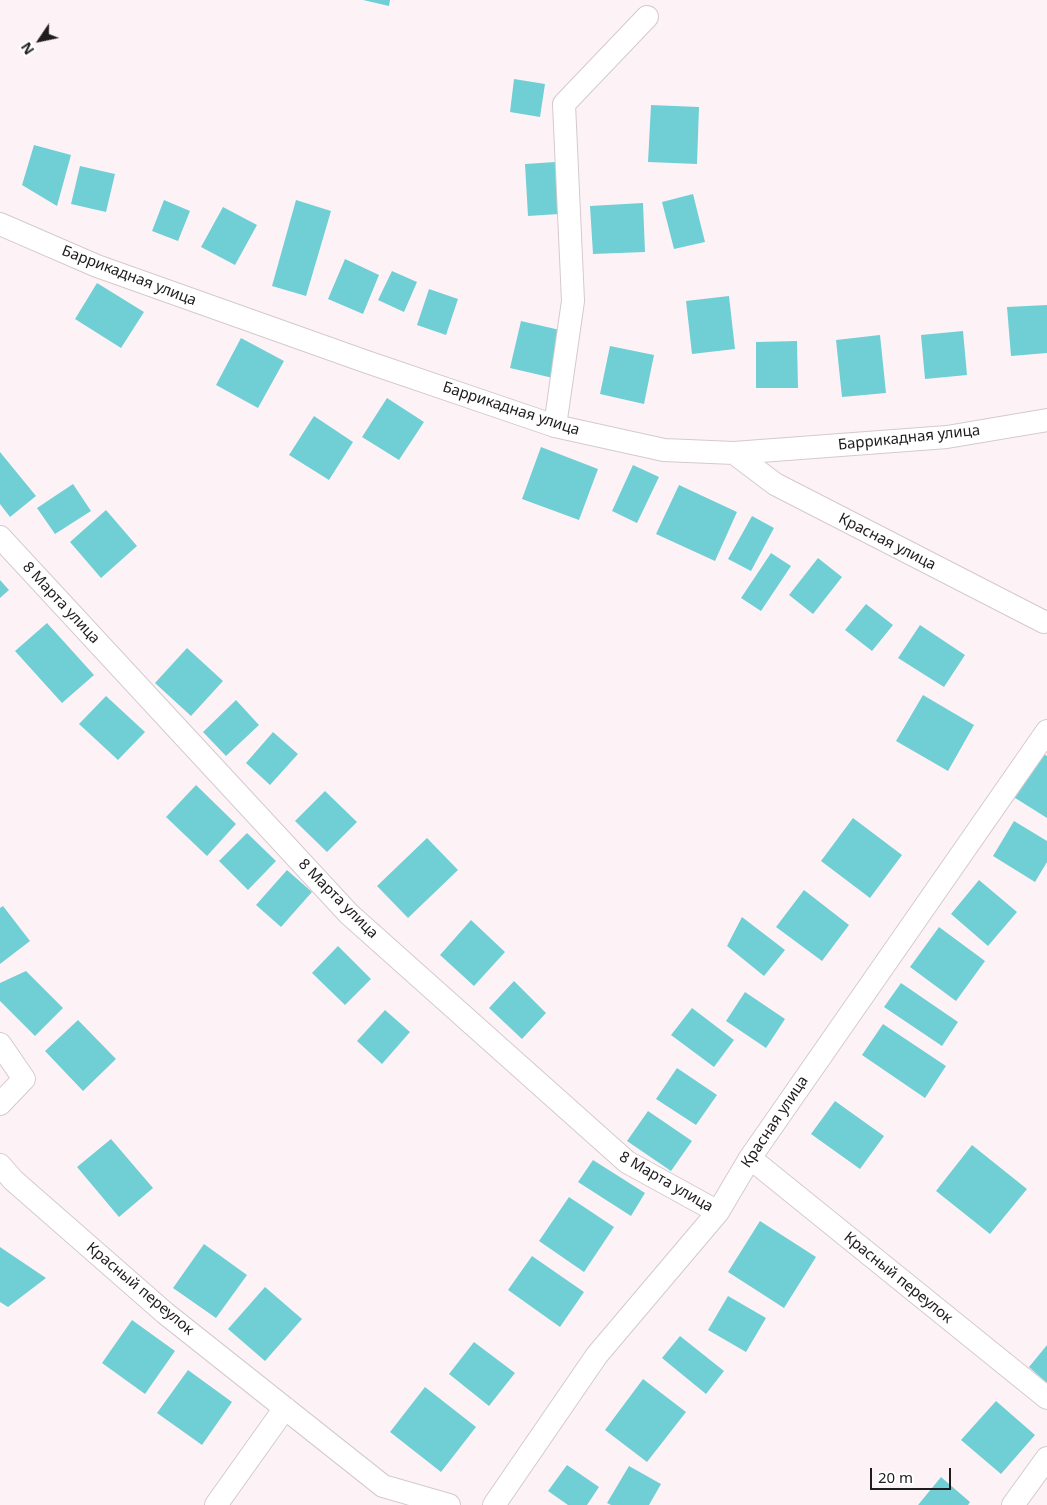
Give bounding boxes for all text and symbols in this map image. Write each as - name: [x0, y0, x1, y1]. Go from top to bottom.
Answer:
- north arrow: [15, 15, 65, 65]
- text: N: [16, 39, 38, 59]
- street label: Баррикадная улица: [59, 242, 199, 310]
- street label: Баррикадная улица: [440, 378, 582, 440]
- street label: Баррикадная улица: [837, 422, 981, 454]
- street label: Красная улица: [835, 510, 939, 574]
- street label: 8 Марта улица: [19, 558, 103, 648]
- street label: 8 Марта улица: [294, 855, 382, 943]
- street label: Красная улица: [738, 1073, 812, 1171]
- street label: 8 Марта улица: [616, 1148, 716, 1216]
- street label: Красный переулок: [840, 1229, 956, 1327]
- street label: Красный переулок: [83, 1239, 197, 1339]
- scale bar: [872, 1458, 953, 1490]
- text: 20 m: [878, 1467, 913, 1487]

